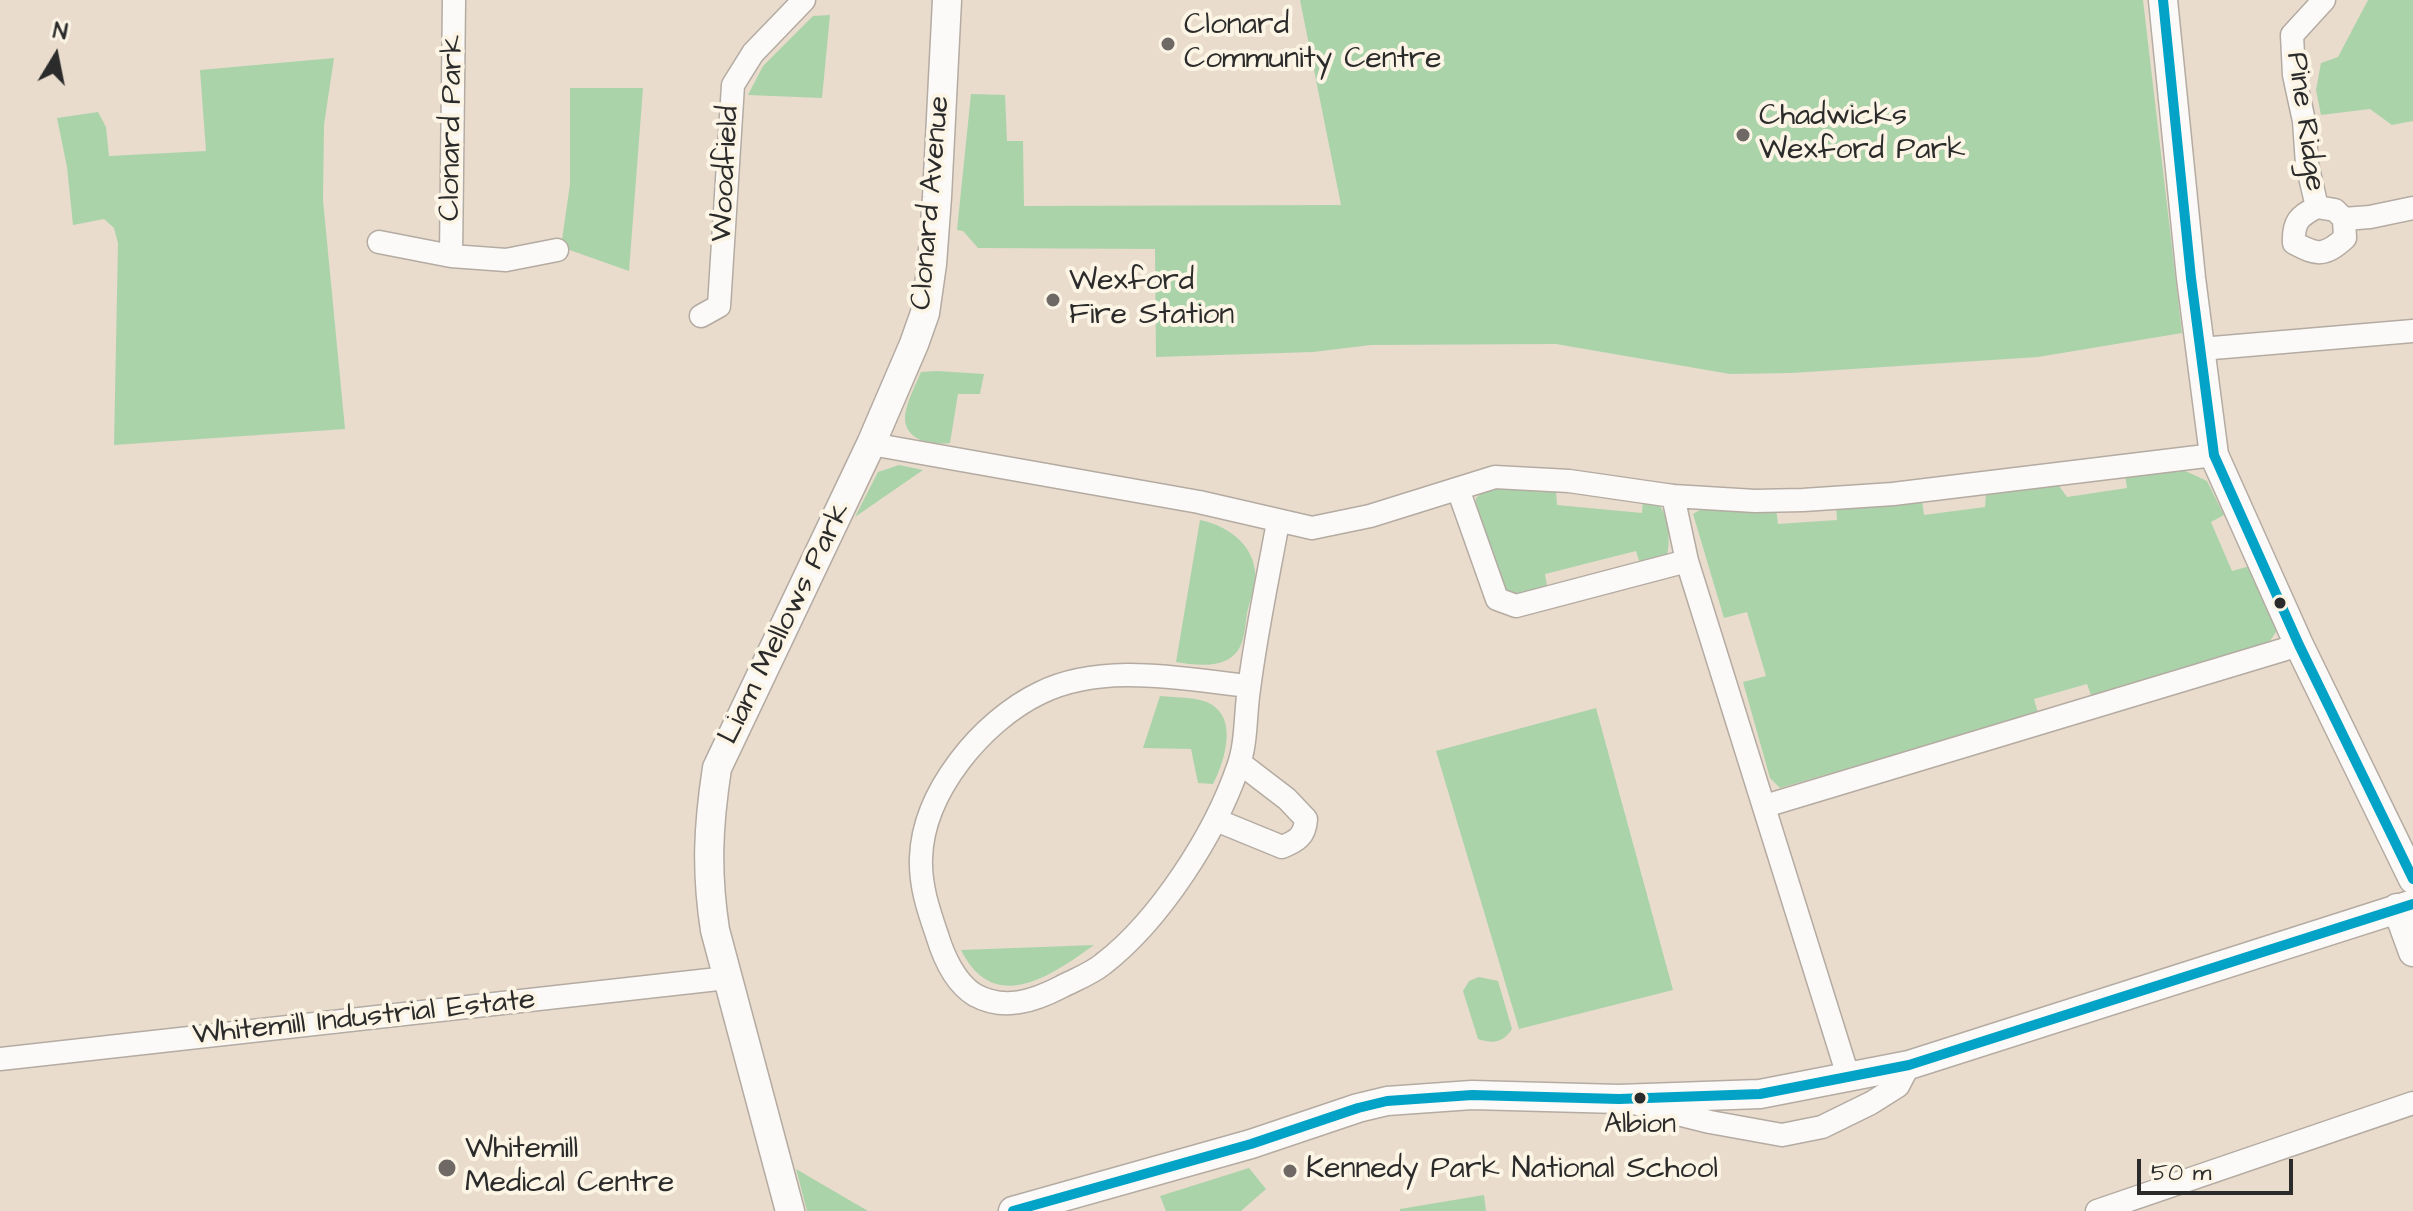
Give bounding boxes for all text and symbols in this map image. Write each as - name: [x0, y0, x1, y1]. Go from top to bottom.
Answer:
- place label: Clonard Community Centre: [1184, 9, 1442, 80]
- text: N: [51, 15, 70, 48]
- north arrow: [16, 16, 96, 96]
- street label: Clonard Park: [433, 34, 473, 222]
- marker: Clonard Community Centre: [1159, 35, 1177, 53]
- street label: Pine Ridge: [2276, 50, 2332, 194]
- street label: Clonard Avenue: [905, 95, 959, 311]
- place label: Chadwicks Wexford Park: [1759, 100, 1966, 170]
- street label: Woodfield: [705, 105, 749, 243]
- marker: Chadwicks Wexford Park: [1734, 126, 1752, 144]
- place label: Wexford Fire Station: [1069, 265, 1234, 336]
- marker: Wexford Fire Station: [1044, 291, 1062, 309]
- street label: Liam Mellows Park: [712, 497, 860, 751]
- unlabelled marker: [2272, 595, 2288, 611]
- street label: Whitemill Industrial Estate: [191, 983, 537, 1055]
- marker: Albion: [1632, 1090, 1648, 1106]
- place label: Albion: [1604, 1109, 1676, 1143]
- place label: Whitemill Medical Centre: [465, 1133, 674, 1204]
- scale bar: [2141, 1143, 2297, 1193]
- place label: Kennedy Park National School: [1306, 1153, 1718, 1189]
- text: 50 m: [2151, 1156, 2211, 1190]
- marker: Whitemill Medical Centre: [436, 1157, 458, 1179]
- marker: Kennedy Park National School: [1281, 1162, 1299, 1180]

